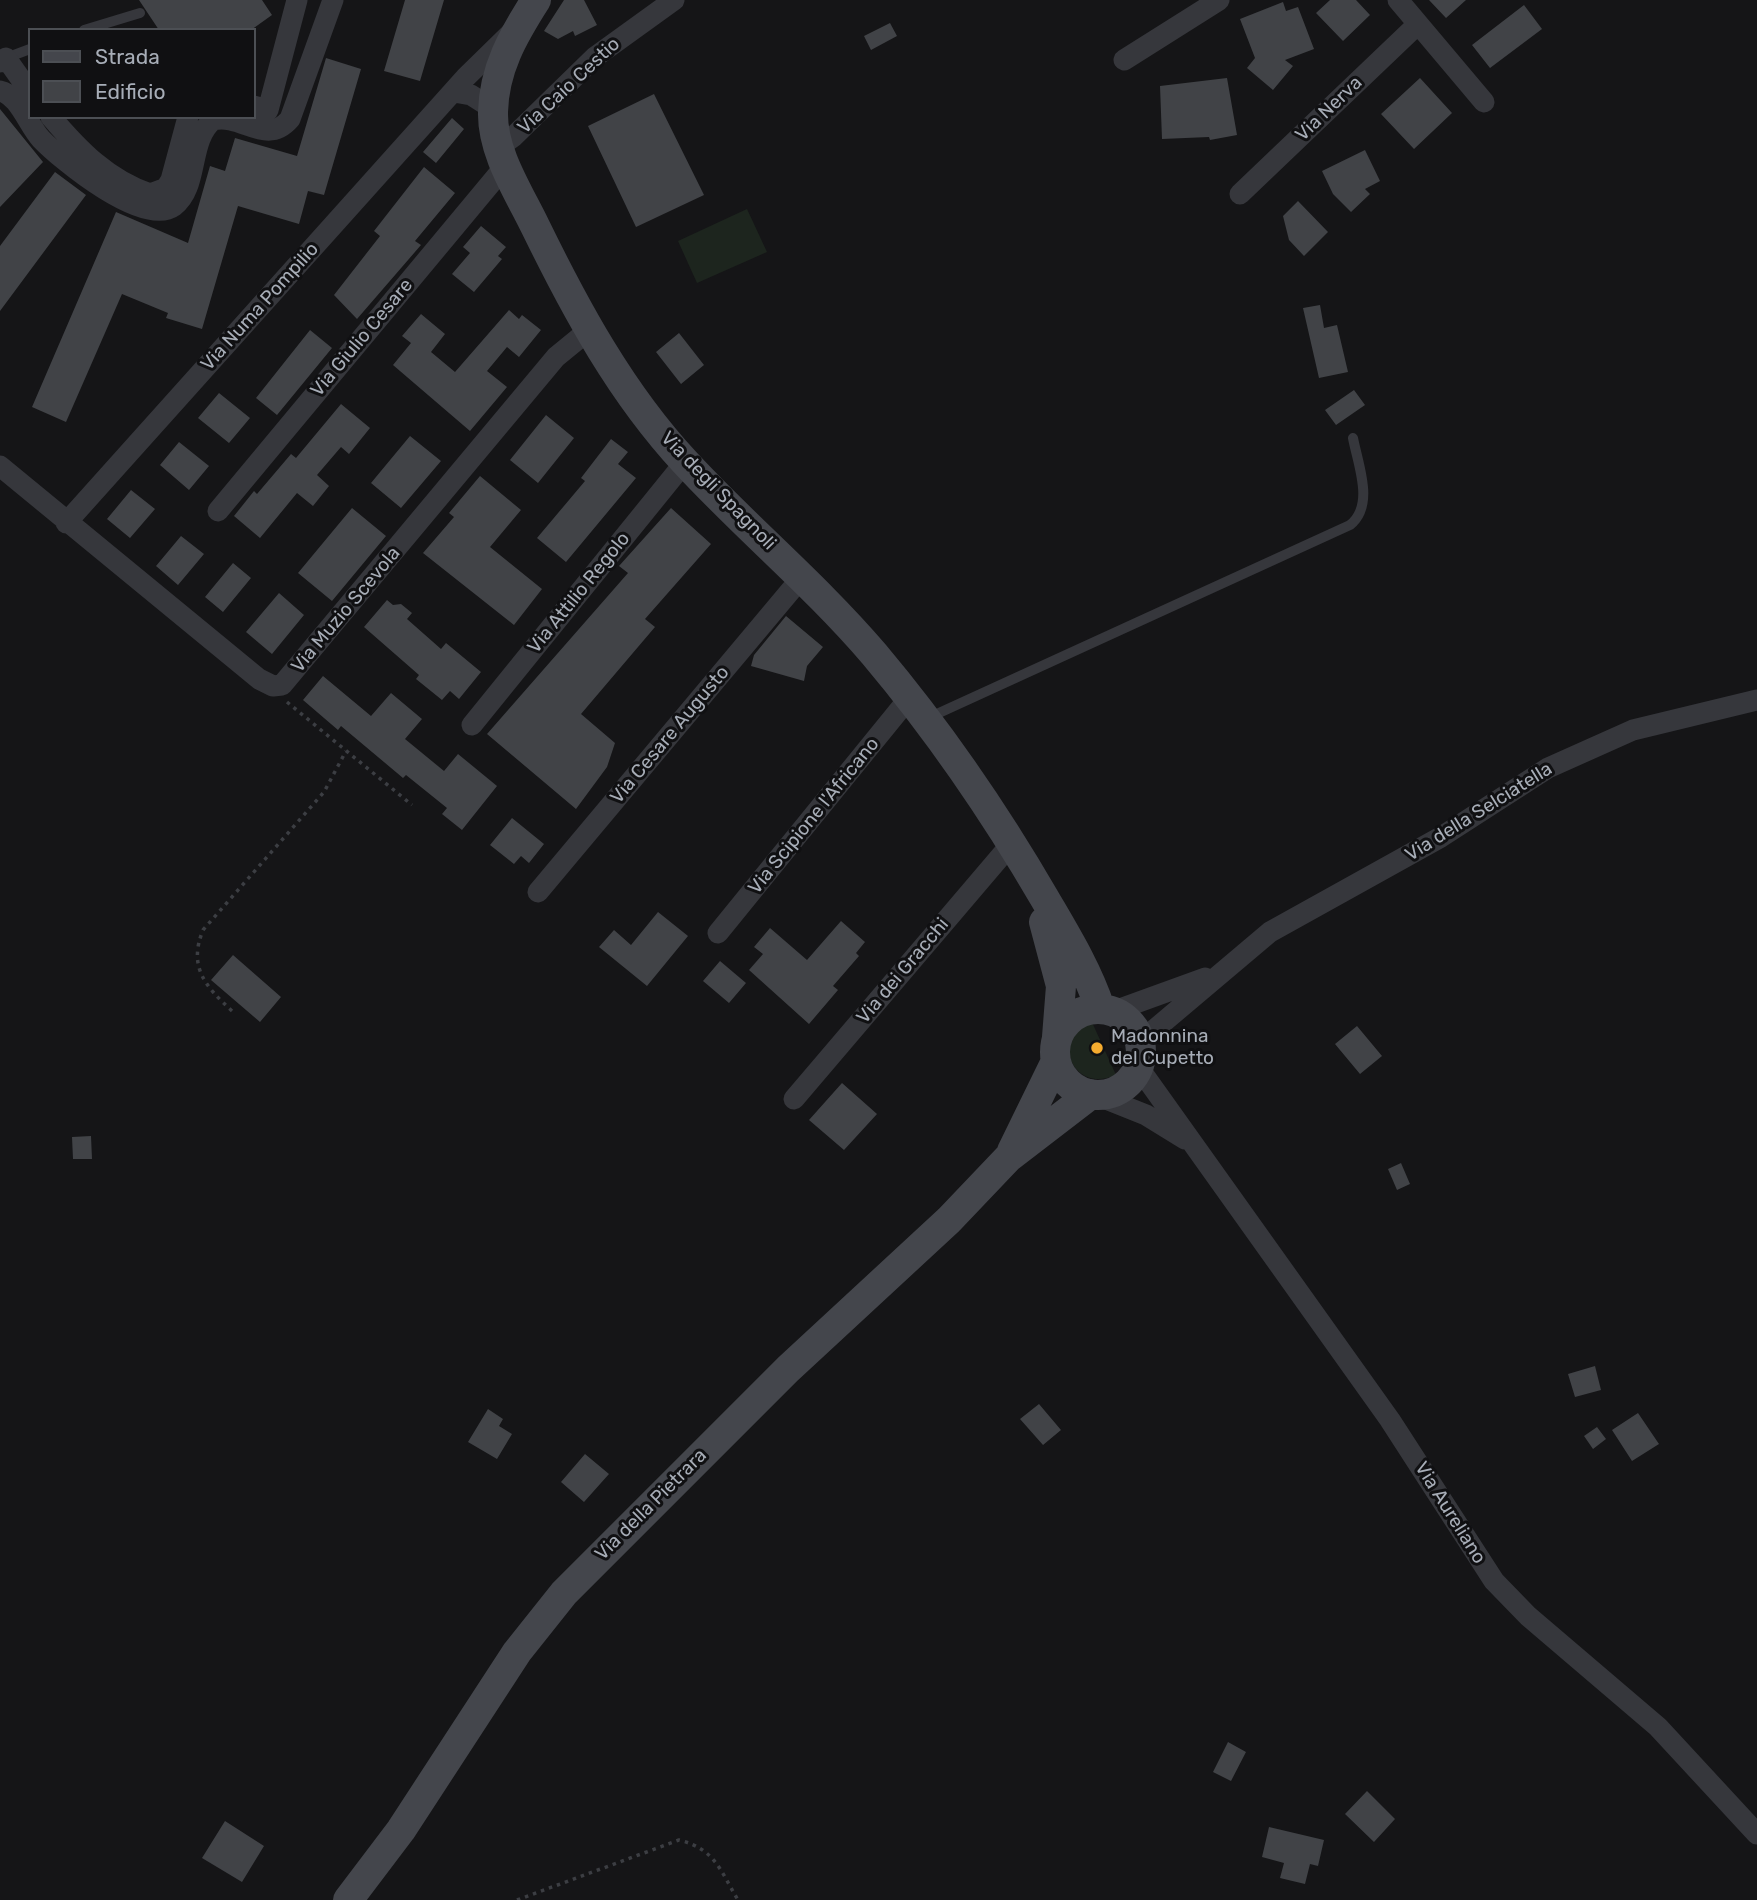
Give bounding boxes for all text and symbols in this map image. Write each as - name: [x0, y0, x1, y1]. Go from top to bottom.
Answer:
- legend: [28, 28, 256, 119]
- street label: Via Caio Cestio: [513, 33, 625, 139]
- text: Strada: [95, 44, 160, 69]
- street label: Via Nerva: [1291, 72, 1367, 146]
- text: Edificio: [95, 79, 165, 104]
- street label: Via Numa Pompilio: [196, 238, 324, 376]
- street label: Via Giulio Cesare: [306, 274, 418, 402]
- street label: Via degli Spagnoli: [656, 427, 780, 555]
- street label: Via Attilio Regolo: [523, 528, 635, 658]
- street label: Via Muzio Scevola: [287, 542, 405, 678]
- street label: Via Cesare Augusto: [606, 662, 734, 808]
- street label: Via Scipione l'Africano: [744, 733, 884, 899]
- street label: Via della Selciatella: [1401, 758, 1557, 866]
- street label: Via dei Gracchi: [852, 914, 954, 1028]
- place label: Madonnina del Cupetto: [1111, 1026, 1214, 1070]
- marker: Madonnina del Cupetto: [1089, 1040, 1105, 1056]
- street label: Via della Pietrara: [590, 1444, 712, 1566]
- street label: Via Aureliano: [1410, 1458, 1490, 1568]

